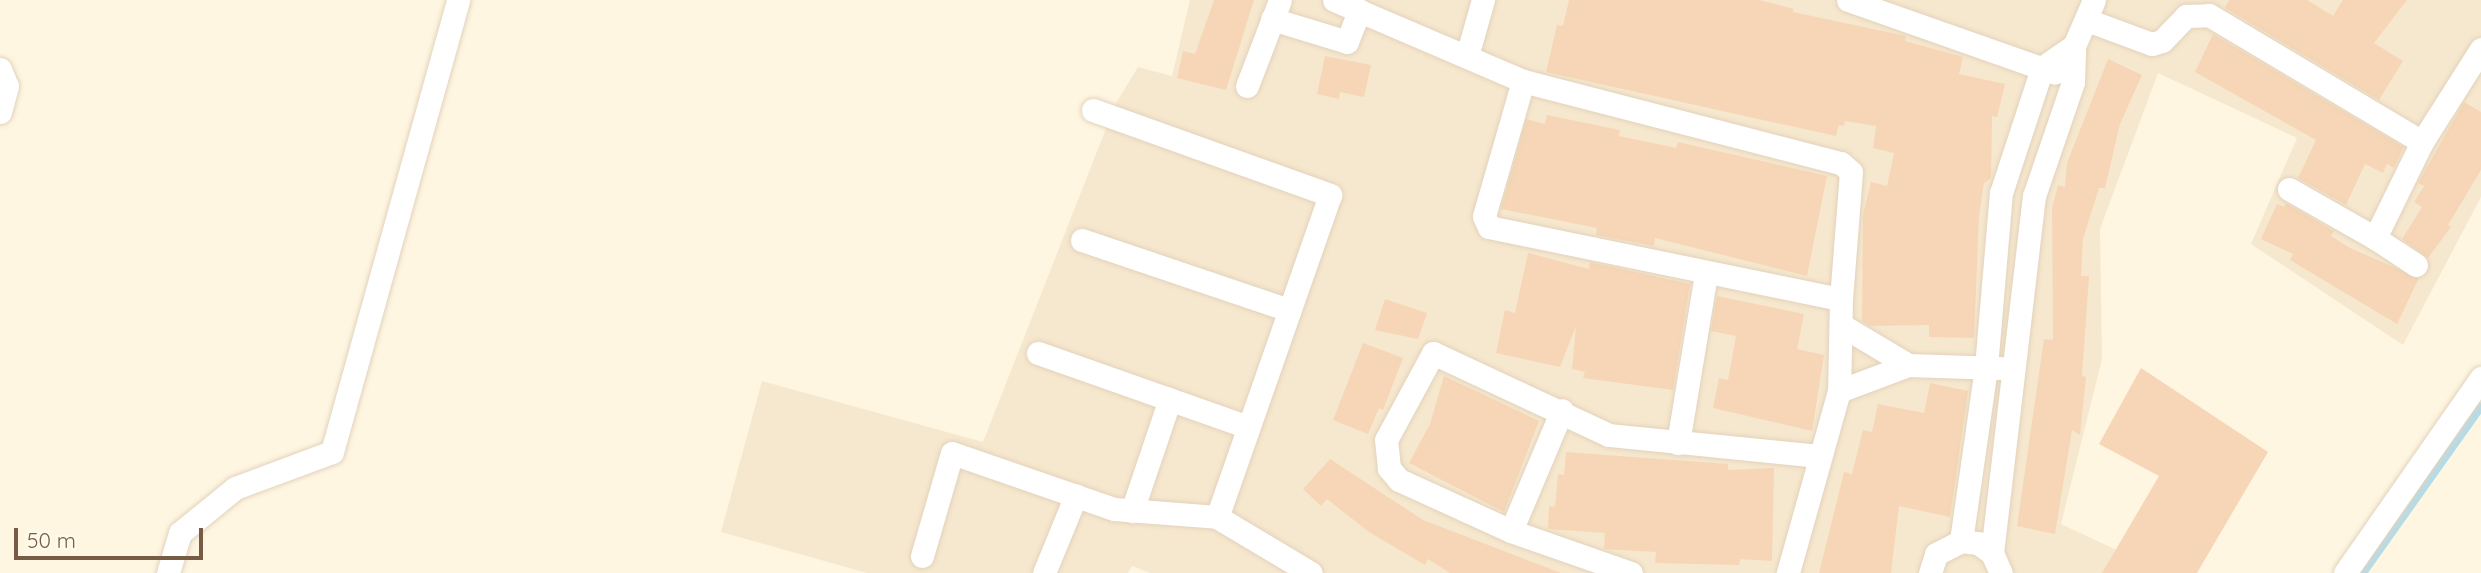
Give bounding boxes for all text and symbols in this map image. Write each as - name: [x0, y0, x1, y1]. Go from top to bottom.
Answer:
- scale bar: [18, 514, 206, 558]
- text: 50 m: [27, 527, 76, 553]

